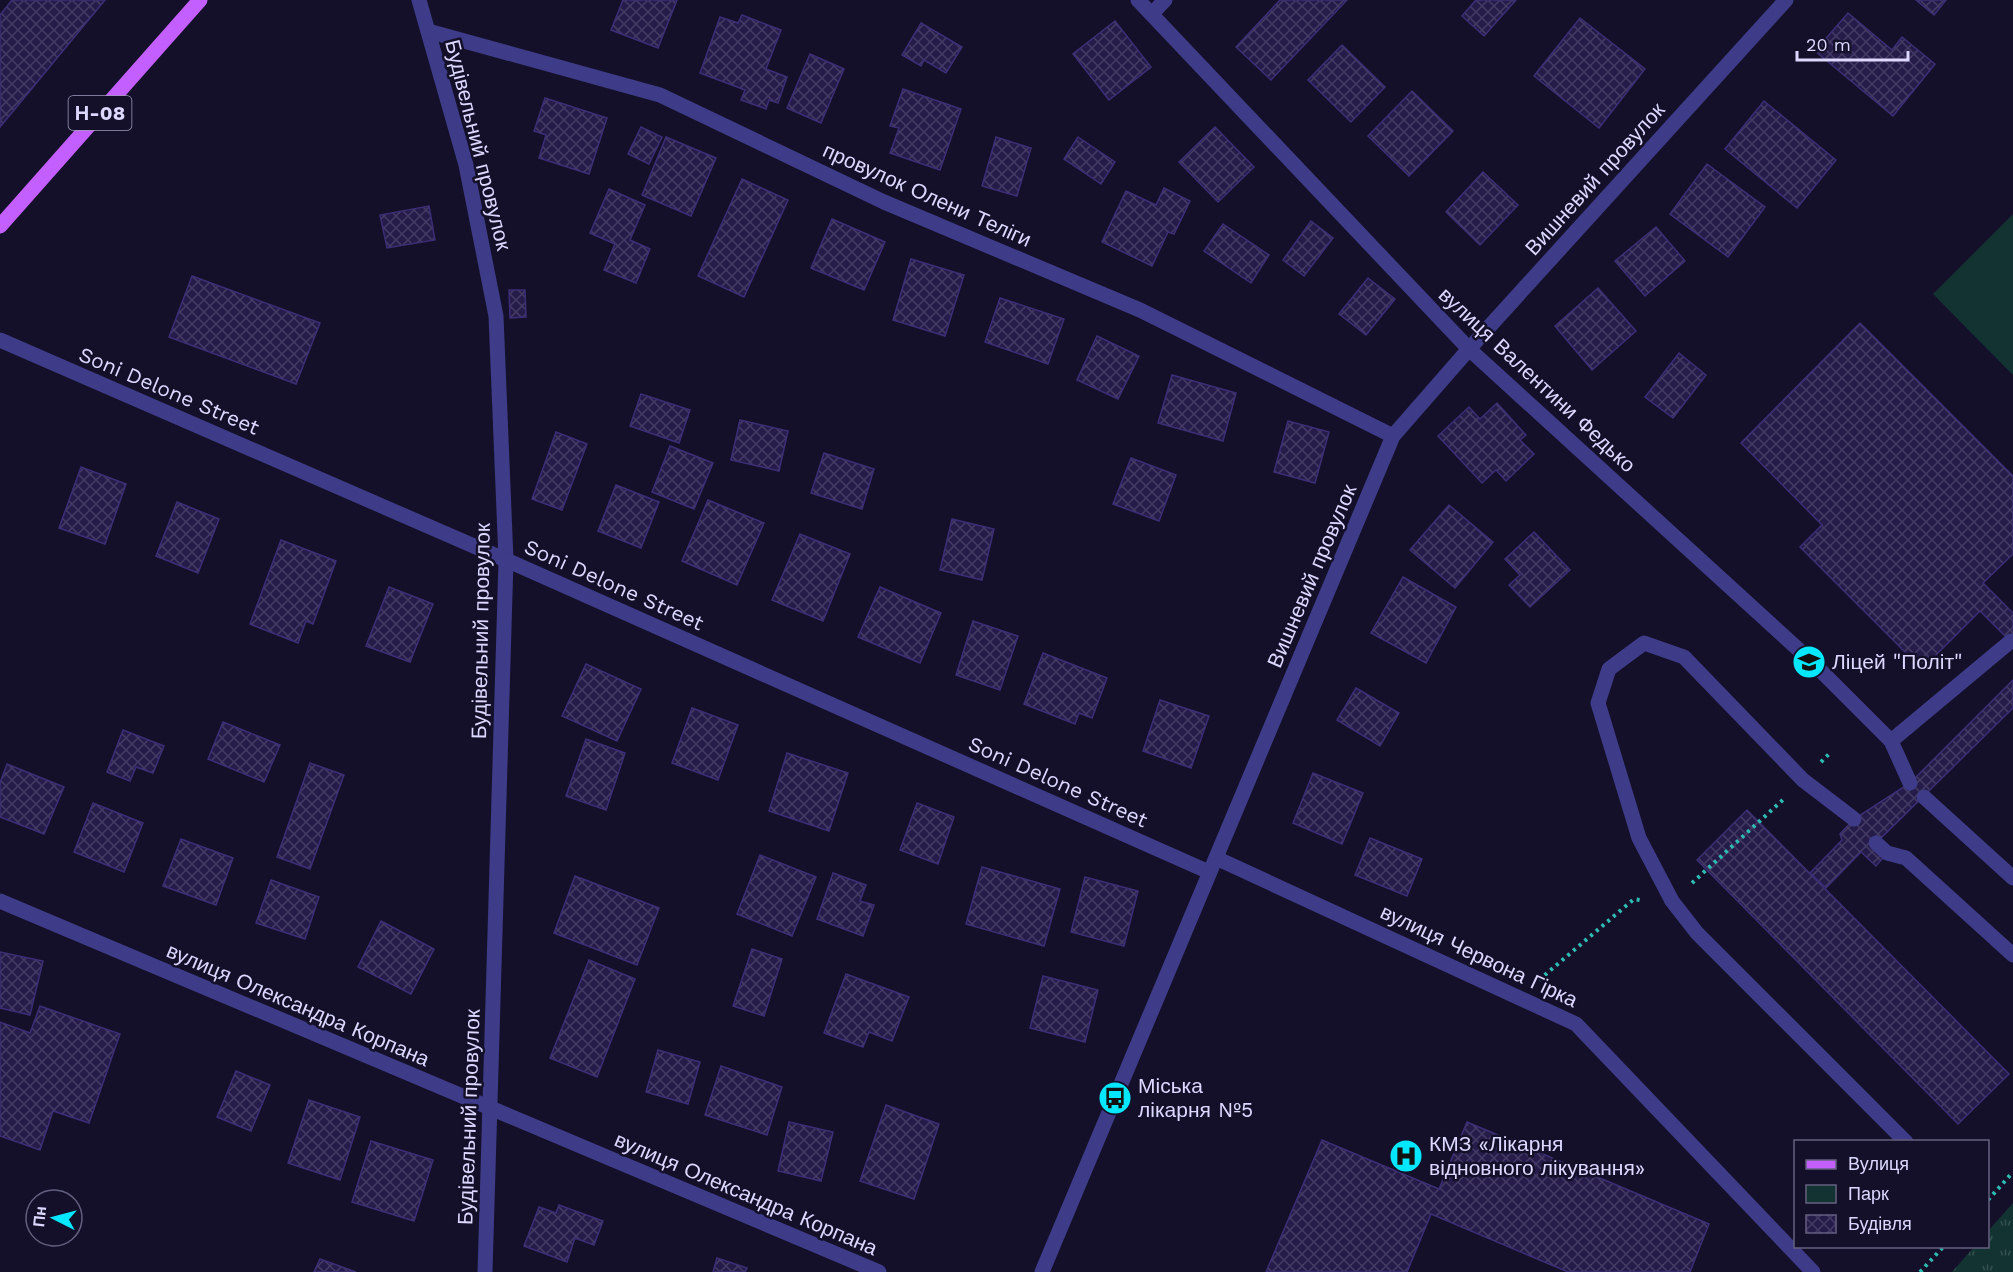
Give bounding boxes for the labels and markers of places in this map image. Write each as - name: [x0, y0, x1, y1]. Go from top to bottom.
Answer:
- school or university icon: Ліцей "Політ": [1791, 644, 1827, 680]
- place label: Ліцей "Політ": [1832, 649, 1963, 674]
- place label: Міська лікарня №5: [1138, 1073, 1253, 1122]
- bus stop icon: Міська лікарня №5: [1097, 1080, 1133, 1116]
- place label: КМЗ «Лікарня відновного лікування»: [1429, 1131, 1645, 1180]
- hospital icon: КМЗ «Лікарня відновного лікування»: [1388, 1138, 1424, 1174]

